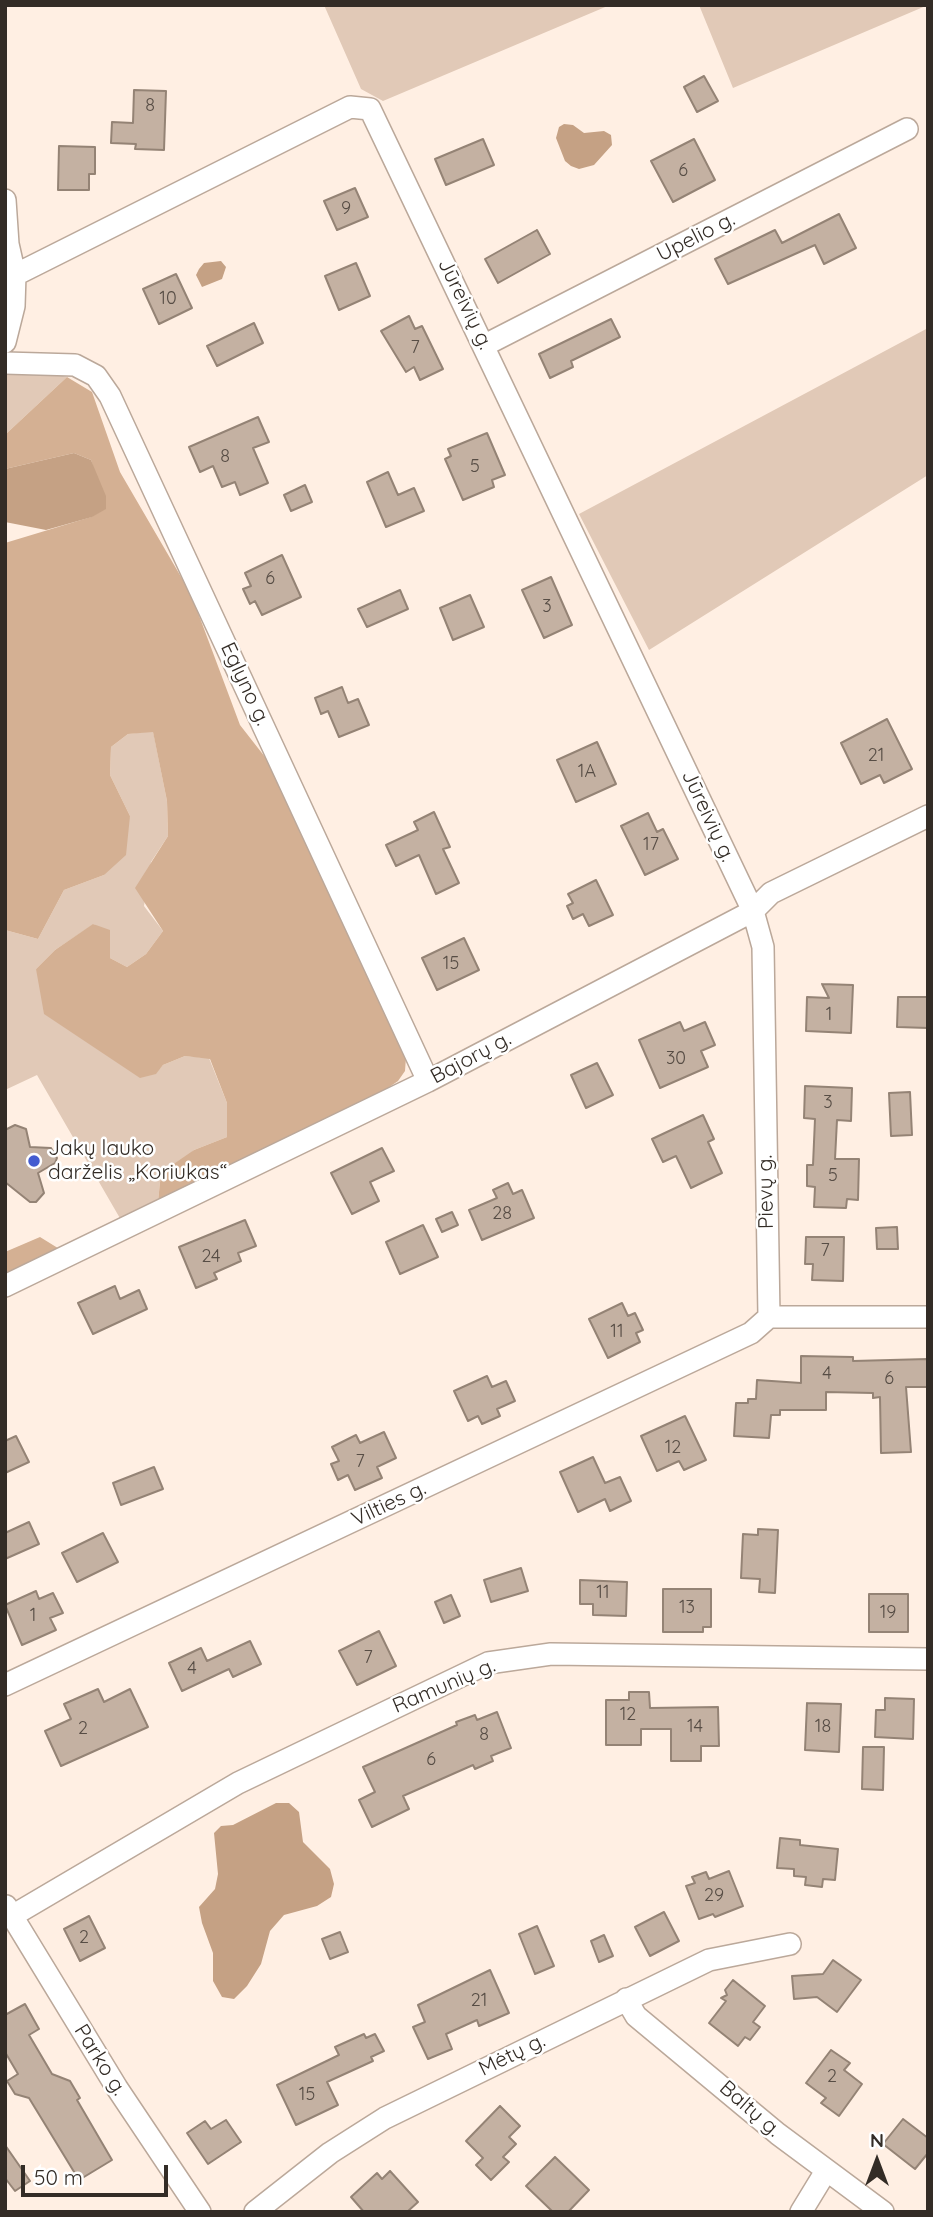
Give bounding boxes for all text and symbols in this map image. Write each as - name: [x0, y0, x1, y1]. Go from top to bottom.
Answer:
- house number: 8: [145, 95, 155, 117]
- house number: 6: [678, 160, 688, 182]
- house number: 9: [341, 198, 351, 220]
- street label: Upelio g.: [653, 207, 739, 267]
- street label: Jūreivių g.: [432, 254, 498, 354]
- house number: 10: [159, 288, 177, 310]
- house number: 7: [410, 337, 420, 359]
- house number: 8: [220, 446, 230, 468]
- house number: 5: [470, 456, 480, 478]
- house number: 6: [265, 568, 275, 590]
- house number: 3: [542, 596, 552, 618]
- street label: Eglyno g.: [215, 638, 275, 730]
- house number: 21: [868, 745, 884, 767]
- house number: 1A: [578, 761, 596, 783]
- street label: Jūreivių g.: [676, 766, 740, 866]
- house number: 17: [643, 834, 659, 856]
- house number: 15: [443, 953, 459, 975]
- house number: 1: [826, 1004, 832, 1026]
- street label: Bajorų g.: [426, 1026, 516, 1090]
- house number: 30: [666, 1048, 686, 1070]
- house number: 3: [823, 1092, 833, 1114]
- place label: Jakų lauko darželis „Koriukas“: [48, 1136, 227, 1186]
- marker: Jakų lauko darželis „Koriukas“: [26, 1153, 42, 1169]
- street label: Pievų g.: [753, 1155, 779, 1229]
- house number: 5: [828, 1165, 838, 1187]
- house number: 28: [492, 1203, 512, 1225]
- house number: 7: [820, 1240, 830, 1262]
- house number: 24: [201, 1246, 221, 1268]
- house number: 11: [610, 1321, 624, 1343]
- house number: 4: [822, 1363, 832, 1385]
- house number: 6: [884, 1368, 894, 1390]
- house number: 12: [665, 1437, 681, 1459]
- house number: 7: [355, 1451, 365, 1473]
- street label: Vilties g.: [348, 1476, 430, 1532]
- house number: 11: [596, 1582, 610, 1604]
- house number: 13: [679, 1597, 695, 1619]
- house number: 19: [880, 1602, 896, 1624]
- house number: 1: [30, 1605, 36, 1627]
- house number: 7: [363, 1647, 373, 1669]
- street label: Ramunių g.: [389, 1653, 499, 1719]
- house number: 4: [187, 1658, 197, 1680]
- house number: 12: [620, 1704, 636, 1726]
- house number: 14: [687, 1716, 703, 1738]
- house number: 18: [815, 1716, 831, 1738]
- house number: 2: [78, 1718, 88, 1740]
- house number: 8: [479, 1724, 489, 1746]
- house number: 6: [426, 1749, 436, 1771]
- house number: 29: [704, 1885, 724, 1907]
- house number: 2: [79, 1927, 89, 1949]
- house number: 21: [471, 1990, 487, 2012]
- street label: Parko g.: [68, 2020, 132, 2100]
- street label: Mėtų g.: [475, 2028, 549, 2082]
- house number: 2: [827, 2066, 837, 2088]
- street label: Baltų g.: [714, 2076, 786, 2142]
- house number: 15: [299, 2084, 315, 2106]
- north arrow: [842, 2126, 912, 2196]
- text: N: [870, 2128, 884, 2152]
- scale bar: [24, 2150, 172, 2194]
- text: 50 m: [34, 2164, 83, 2190]

